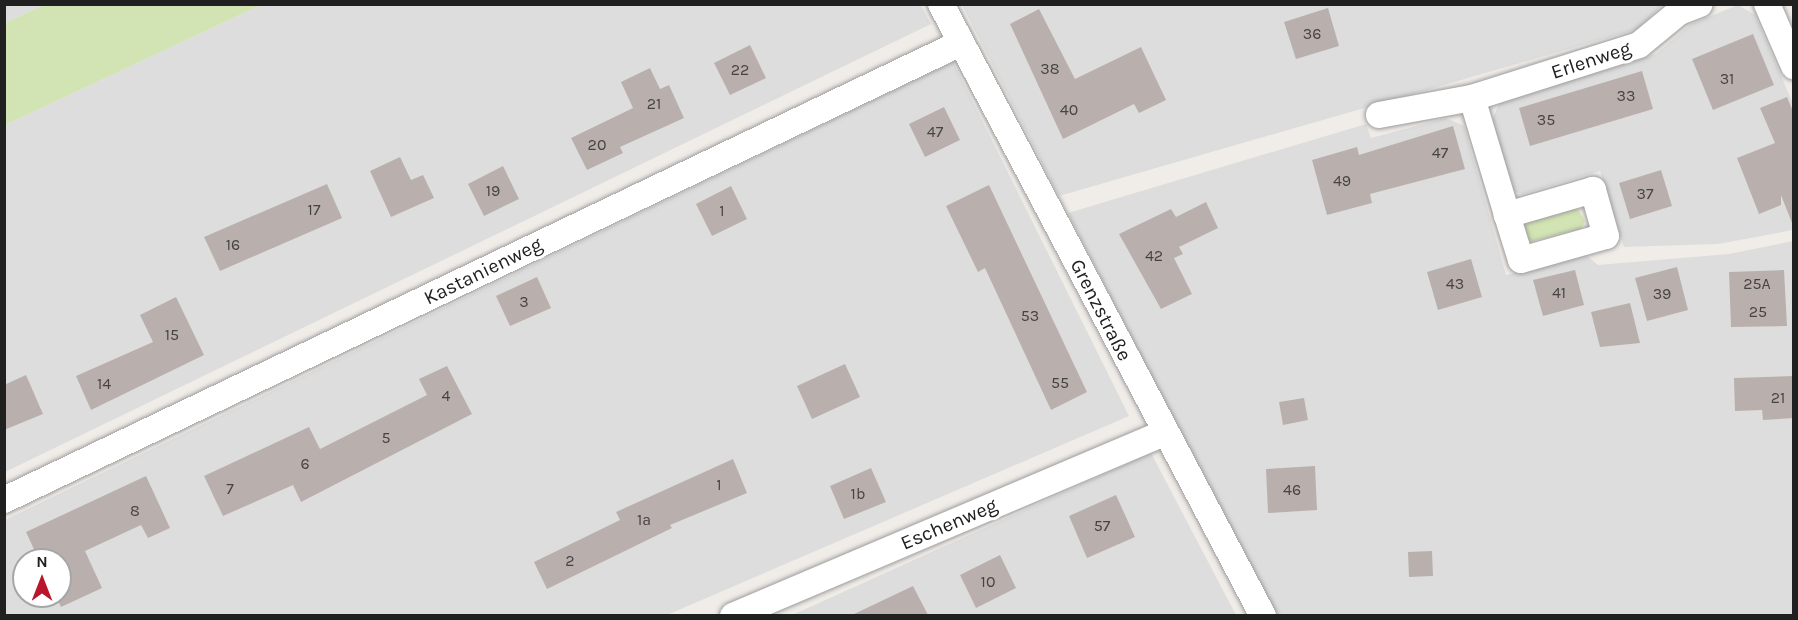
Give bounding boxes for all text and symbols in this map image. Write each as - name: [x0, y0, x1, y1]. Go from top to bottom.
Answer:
- house number: 36: [1303, 24, 1321, 44]
- street label: Erlenweg: [1548, 36, 1634, 84]
- house number: 38: [1040, 59, 1060, 79]
- house number: 22: [731, 60, 749, 80]
- house number: 31: [1720, 69, 1734, 89]
- house number: 33: [1617, 86, 1635, 106]
- house number: 21: [647, 94, 661, 114]
- house number: 40: [1060, 100, 1078, 120]
- house number: 35: [1537, 110, 1555, 130]
- house number: 47: [927, 122, 943, 142]
- house number: 20: [588, 135, 606, 155]
- house number: 47: [1432, 143, 1448, 163]
- house number: 49: [1333, 171, 1351, 191]
- house number: 19: [486, 181, 500, 201]
- house number: 37: [1637, 184, 1653, 204]
- house number: 17: [308, 200, 320, 220]
- house number: 1: [719, 201, 725, 221]
- street label: Kastanienweg: [420, 232, 546, 310]
- house number: 16: [226, 235, 240, 255]
- house number: 42: [1145, 246, 1163, 266]
- street label: Grenzstraße: [1065, 255, 1137, 365]
- house number: 43: [1446, 274, 1464, 294]
- house number: 25A: [1743, 274, 1771, 294]
- house number: 41: [1552, 283, 1566, 303]
- house number: 39: [1653, 284, 1671, 304]
- house number: 3: [519, 292, 529, 312]
- house number: 25: [1749, 302, 1767, 322]
- house number: 53: [1021, 306, 1039, 326]
- house number: 15: [165, 325, 179, 345]
- house number: 55: [1051, 373, 1069, 393]
- house number: 14: [97, 374, 111, 394]
- house number: 4: [442, 386, 450, 406]
- house number: 21: [1771, 388, 1785, 408]
- house number: 5: [381, 428, 391, 448]
- house number: 6: [300, 454, 310, 474]
- house number: 1: [716, 475, 722, 495]
- house number: 7: [226, 479, 234, 499]
- house number: 46: [1283, 480, 1301, 500]
- house number: 1b: [851, 484, 865, 504]
- street label: Eschenweg: [897, 493, 1001, 555]
- house number: 8: [130, 501, 140, 521]
- house number: 1a: [637, 510, 651, 530]
- house number: 57: [1094, 516, 1110, 536]
- north arrow: [12, 548, 72, 608]
- house number: 2: [565, 551, 575, 571]
- text: N: [36, 552, 48, 571]
- house number: 10: [981, 572, 995, 592]

